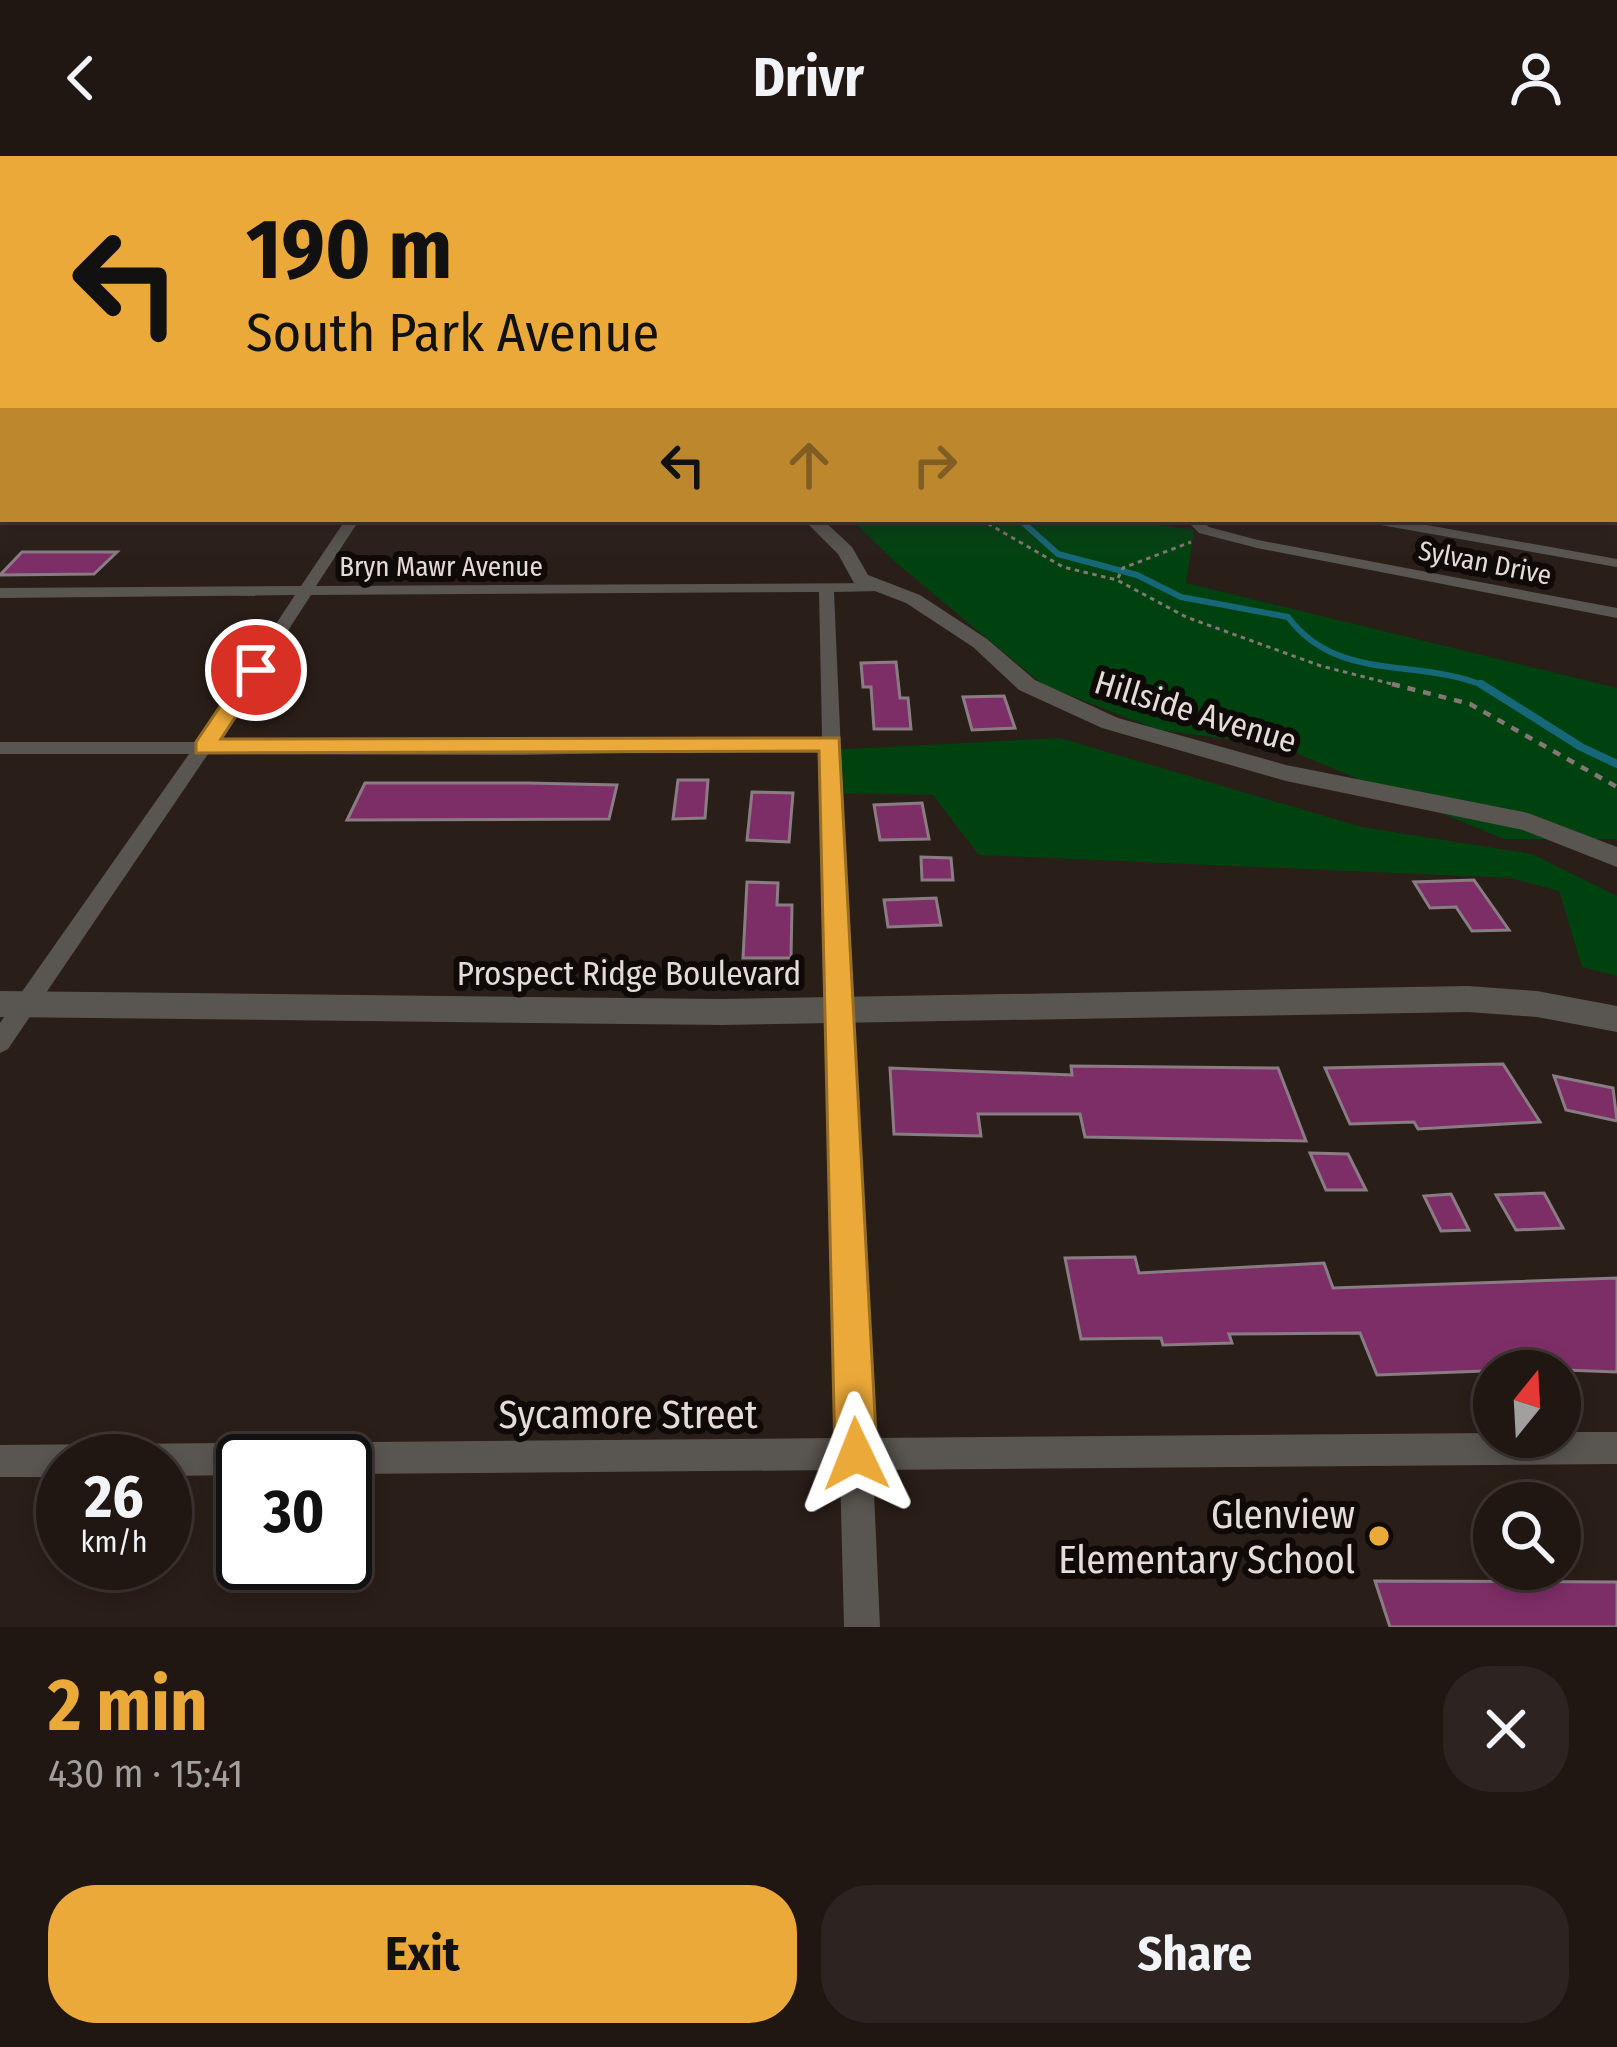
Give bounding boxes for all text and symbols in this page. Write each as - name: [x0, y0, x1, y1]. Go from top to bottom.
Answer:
- icon: back: [48, 45, 114, 111]
- icon: person: [1503, 45, 1569, 111]
- text: Drivr: [753, 46, 864, 110]
- text: 190 m: [246, 199, 452, 300]
- icon: left: [48, 204, 204, 360]
- text: South Park Avenue: [246, 301, 659, 365]
- icon: left: [650, 432, 716, 498]
- icon: ahead: [776, 432, 842, 498]
- icon: right: [902, 432, 968, 498]
- street label: Sylvan Drive: [1416, 534, 1554, 592]
- street label: Bryn Mawr Avenue: [339, 551, 543, 583]
- pin: [205, 619, 307, 721]
- icon: arrive: [223, 637, 289, 703]
- street label: Hillside Avenue: [1090, 662, 1302, 762]
- street label: Prospect Ridge Boulevard: [457, 954, 801, 994]
- north arrow: [1473, 1350, 1581, 1458]
- map controls: [1473, 1350, 1581, 1590]
- position arrow: [793, 1391, 919, 1517]
- street label: Sycamore Street: [499, 1392, 758, 1438]
- speed limit sign: 30: [216, 1434, 372, 1590]
- text: 26: [84, 1461, 144, 1533]
- button: search: [1473, 1482, 1581, 1590]
- place label: Glenview Elementary School: [1058, 1492, 1355, 1583]
- marker: Glenview Elementary School: [1366, 1523, 1392, 1549]
- text: km/h: [81, 1524, 147, 1560]
- text: 2 min: [48, 1663, 208, 1749]
- button: close: [1443, 1666, 1569, 1792]
- text: 430 m · 15:41: [48, 1751, 243, 1797]
- button: Exit: [48, 1885, 797, 2023]
- button: Share: [821, 1885, 1569, 2023]

